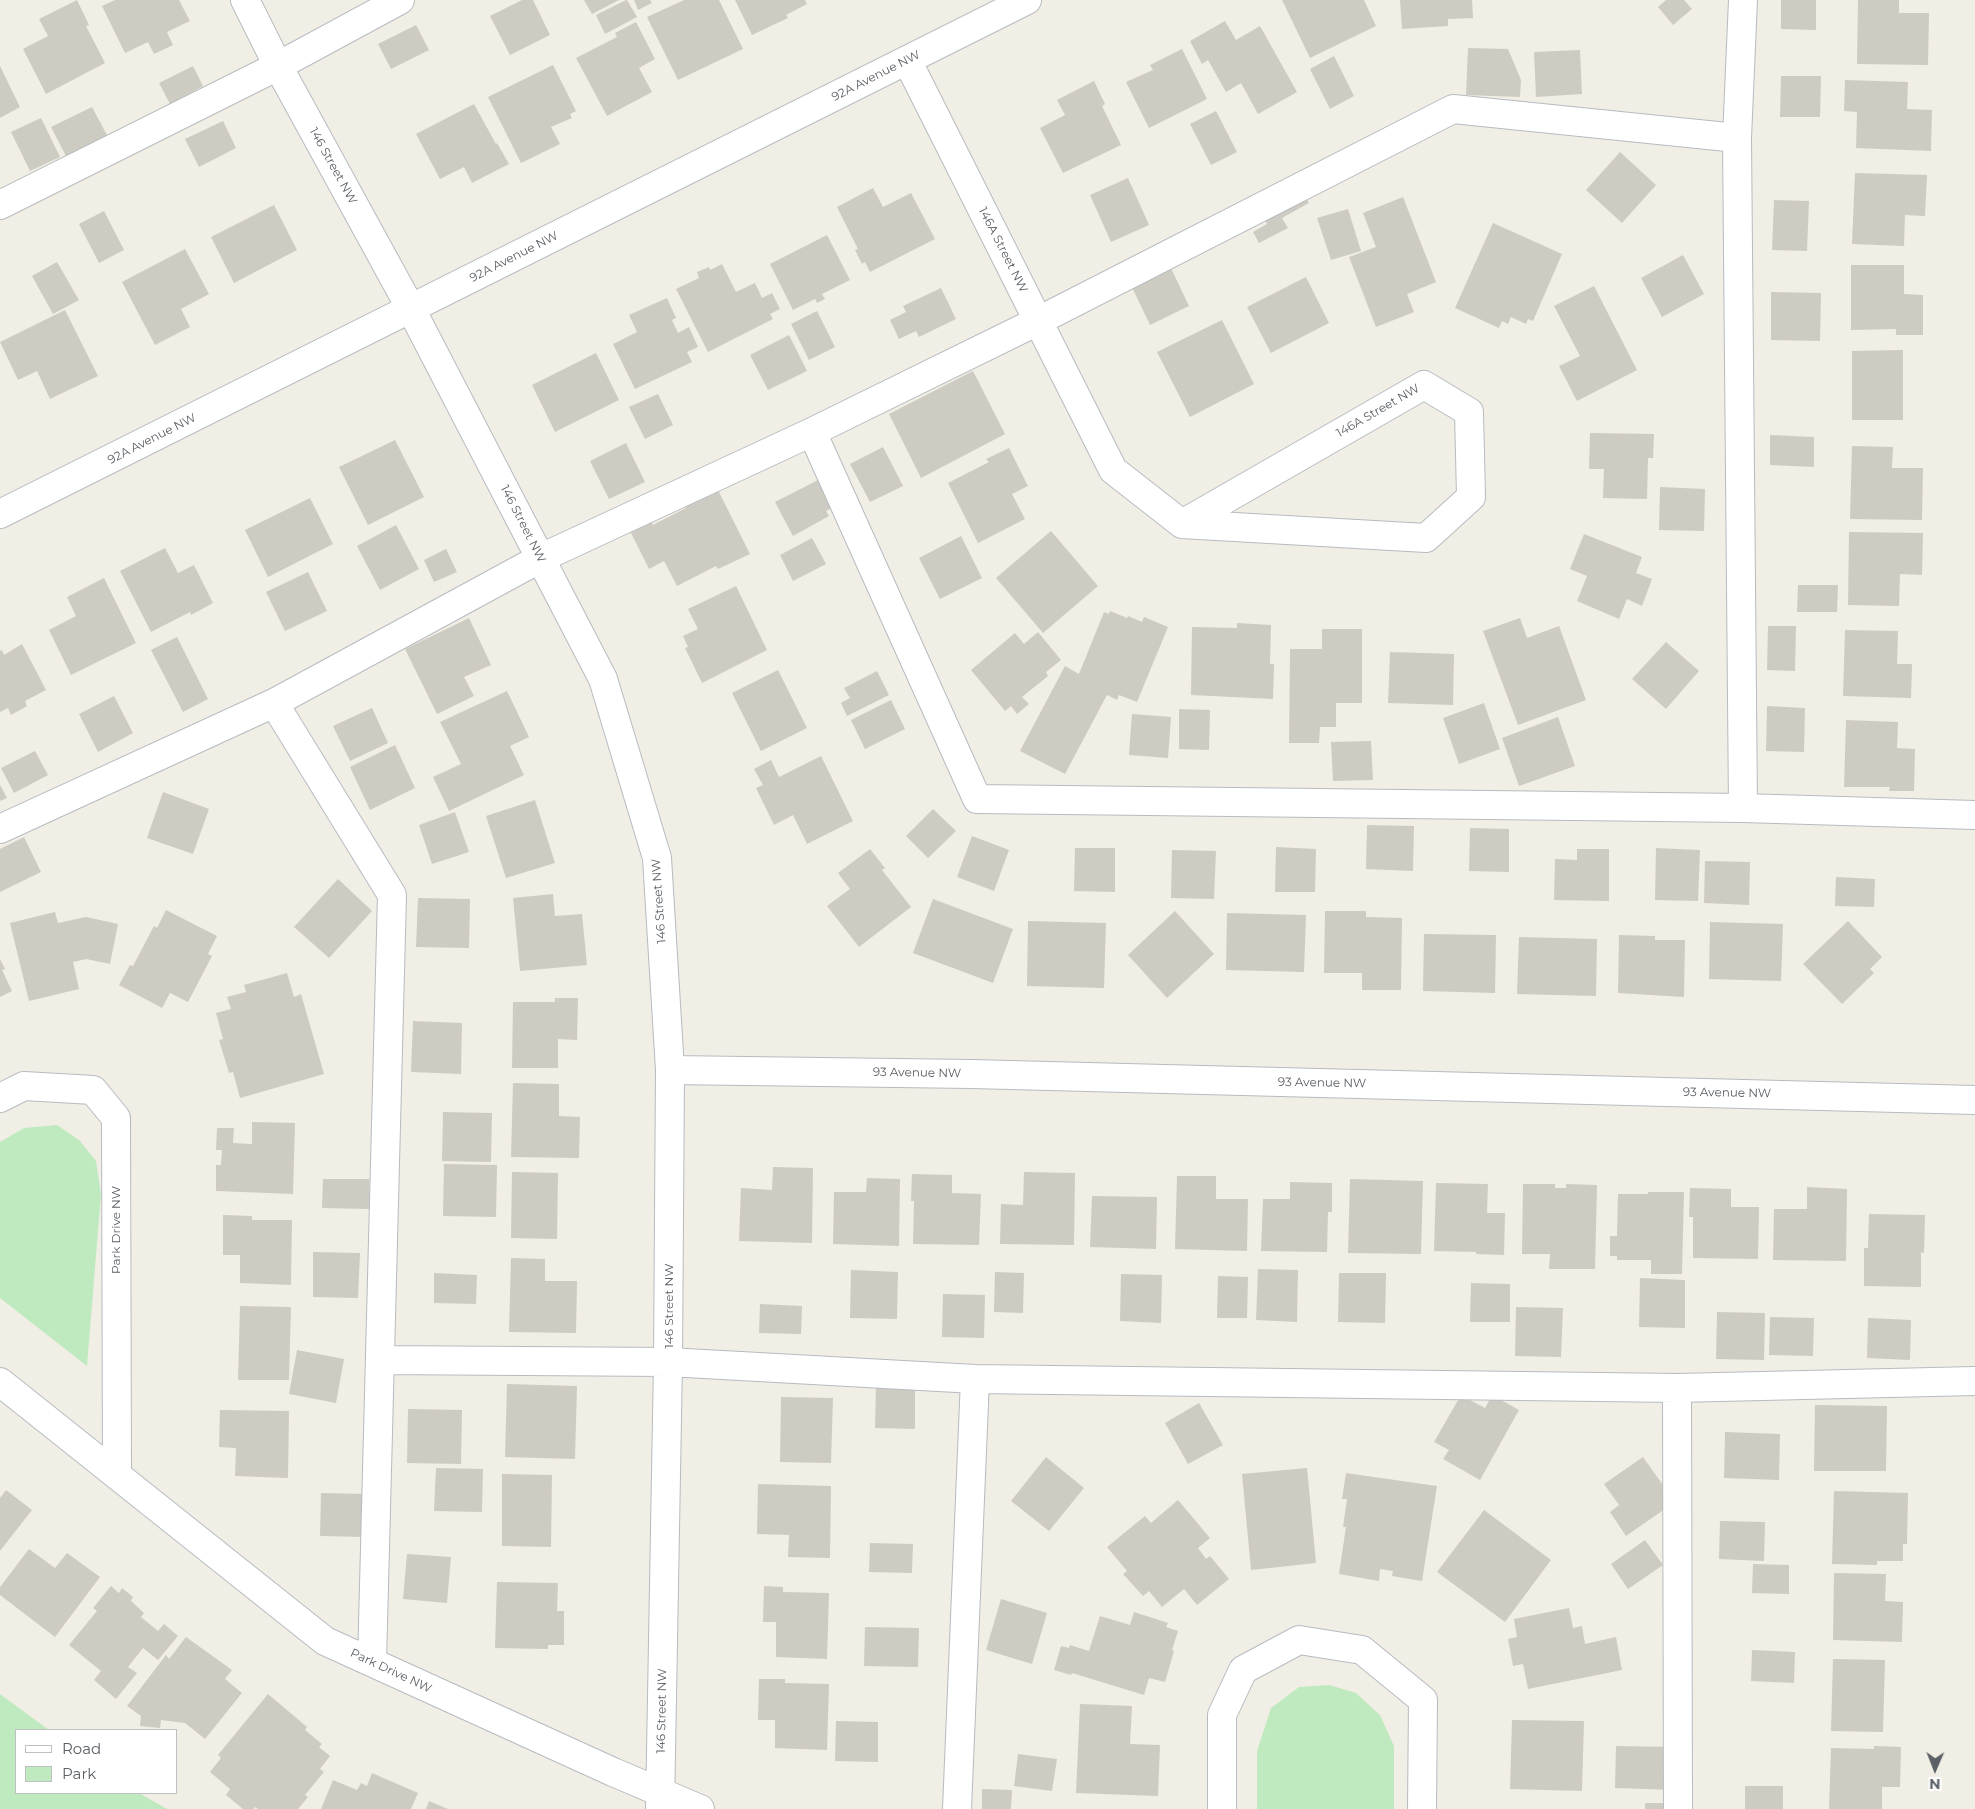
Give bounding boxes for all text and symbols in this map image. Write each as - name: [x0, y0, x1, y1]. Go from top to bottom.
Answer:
- street label: 92A Avenue NW: [829, 48, 923, 104]
- street label: 146 Street NW: [306, 125, 360, 207]
- street label: 146A Street NW: [975, 205, 1031, 295]
- street label: 92A Avenue NW: [467, 229, 561, 285]
- street label: 146A Street NW: [1334, 381, 1422, 441]
- street label: 92A Avenue NW: [105, 411, 199, 467]
- street label: 146 Street NW: [497, 483, 549, 565]
- street label: 146 Street NW: [649, 858, 669, 944]
- street label: 93 Avenue NW: [873, 1065, 961, 1081]
- street label: 93 Avenue NW: [1278, 1075, 1366, 1091]
- street label: 93 Avenue NW: [1683, 1085, 1771, 1101]
- street label: Park Drive NW: [109, 1186, 123, 1274]
- street label: 146 Street NW: [662, 1263, 676, 1349]
- street label: Park Drive NW: [348, 1646, 434, 1696]
- street label: 146 Street NW: [654, 1668, 670, 1754]
- legend: [15, 1729, 178, 1794]
- text: Road: [62, 1739, 101, 1758]
- north arrow: [1910, 1744, 1960, 1794]
- text: Park: [62, 1764, 96, 1783]
- text: N: [1929, 1775, 1941, 1793]

